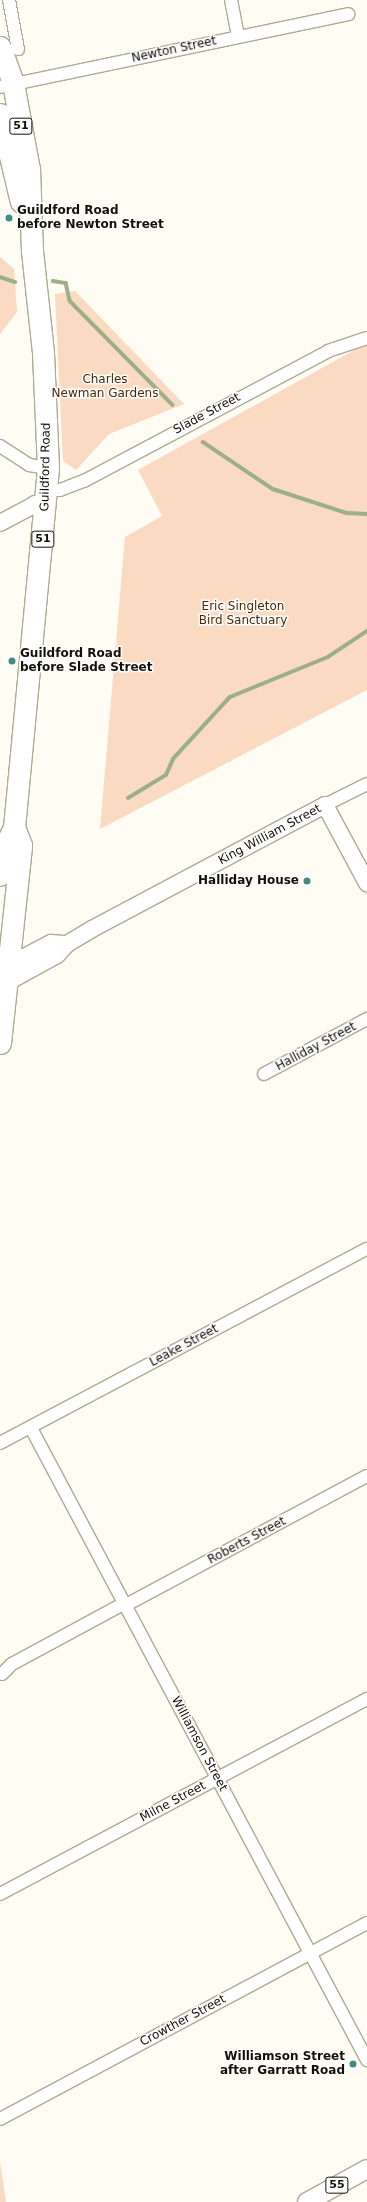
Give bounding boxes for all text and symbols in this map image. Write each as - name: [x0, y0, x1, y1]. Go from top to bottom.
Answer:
- street label: Newton Street: [130, 34, 218, 66]
- road number: 51: [9, 117, 33, 135]
- place label: Guildford Road before Newton Street: [17, 204, 164, 232]
- marker: Guildford Road before Newton Street: [4, 213, 14, 223]
- park label: Charles Newman Gardens: [52, 373, 158, 401]
- street label: Slade Street: [171, 390, 243, 438]
- street label: Guildford Road: [38, 422, 54, 512]
- road number: 51: [31, 530, 55, 548]
- park label: Eric Singleton Bird Sanctuary: [199, 600, 287, 628]
- place label: Guildford Road before Slade Street: [20, 647, 152, 675]
- marker: Guildford Road before Slade Street: [7, 656, 17, 666]
- street label: King William Street: [216, 802, 324, 868]
- place label: Halliday House: [198, 874, 299, 888]
- marker: Halliday House: [302, 876, 312, 886]
- street label: Halliday Street: [273, 1020, 359, 1074]
- street label: Leake Street: [147, 1322, 221, 1370]
- street label: Roberts Street: [206, 1514, 288, 1568]
- street label: Williamson Street: [168, 1694, 230, 1794]
- street label: Milne Street: [138, 1779, 208, 1825]
- street label: Crowther Street: [138, 1992, 228, 2050]
- place label: Williamson Street after Garratt Road: [220, 2050, 345, 2078]
- marker: Williamson Street after Garratt Road: [348, 2059, 358, 2069]
- road number: 55: [325, 2176, 349, 2194]

